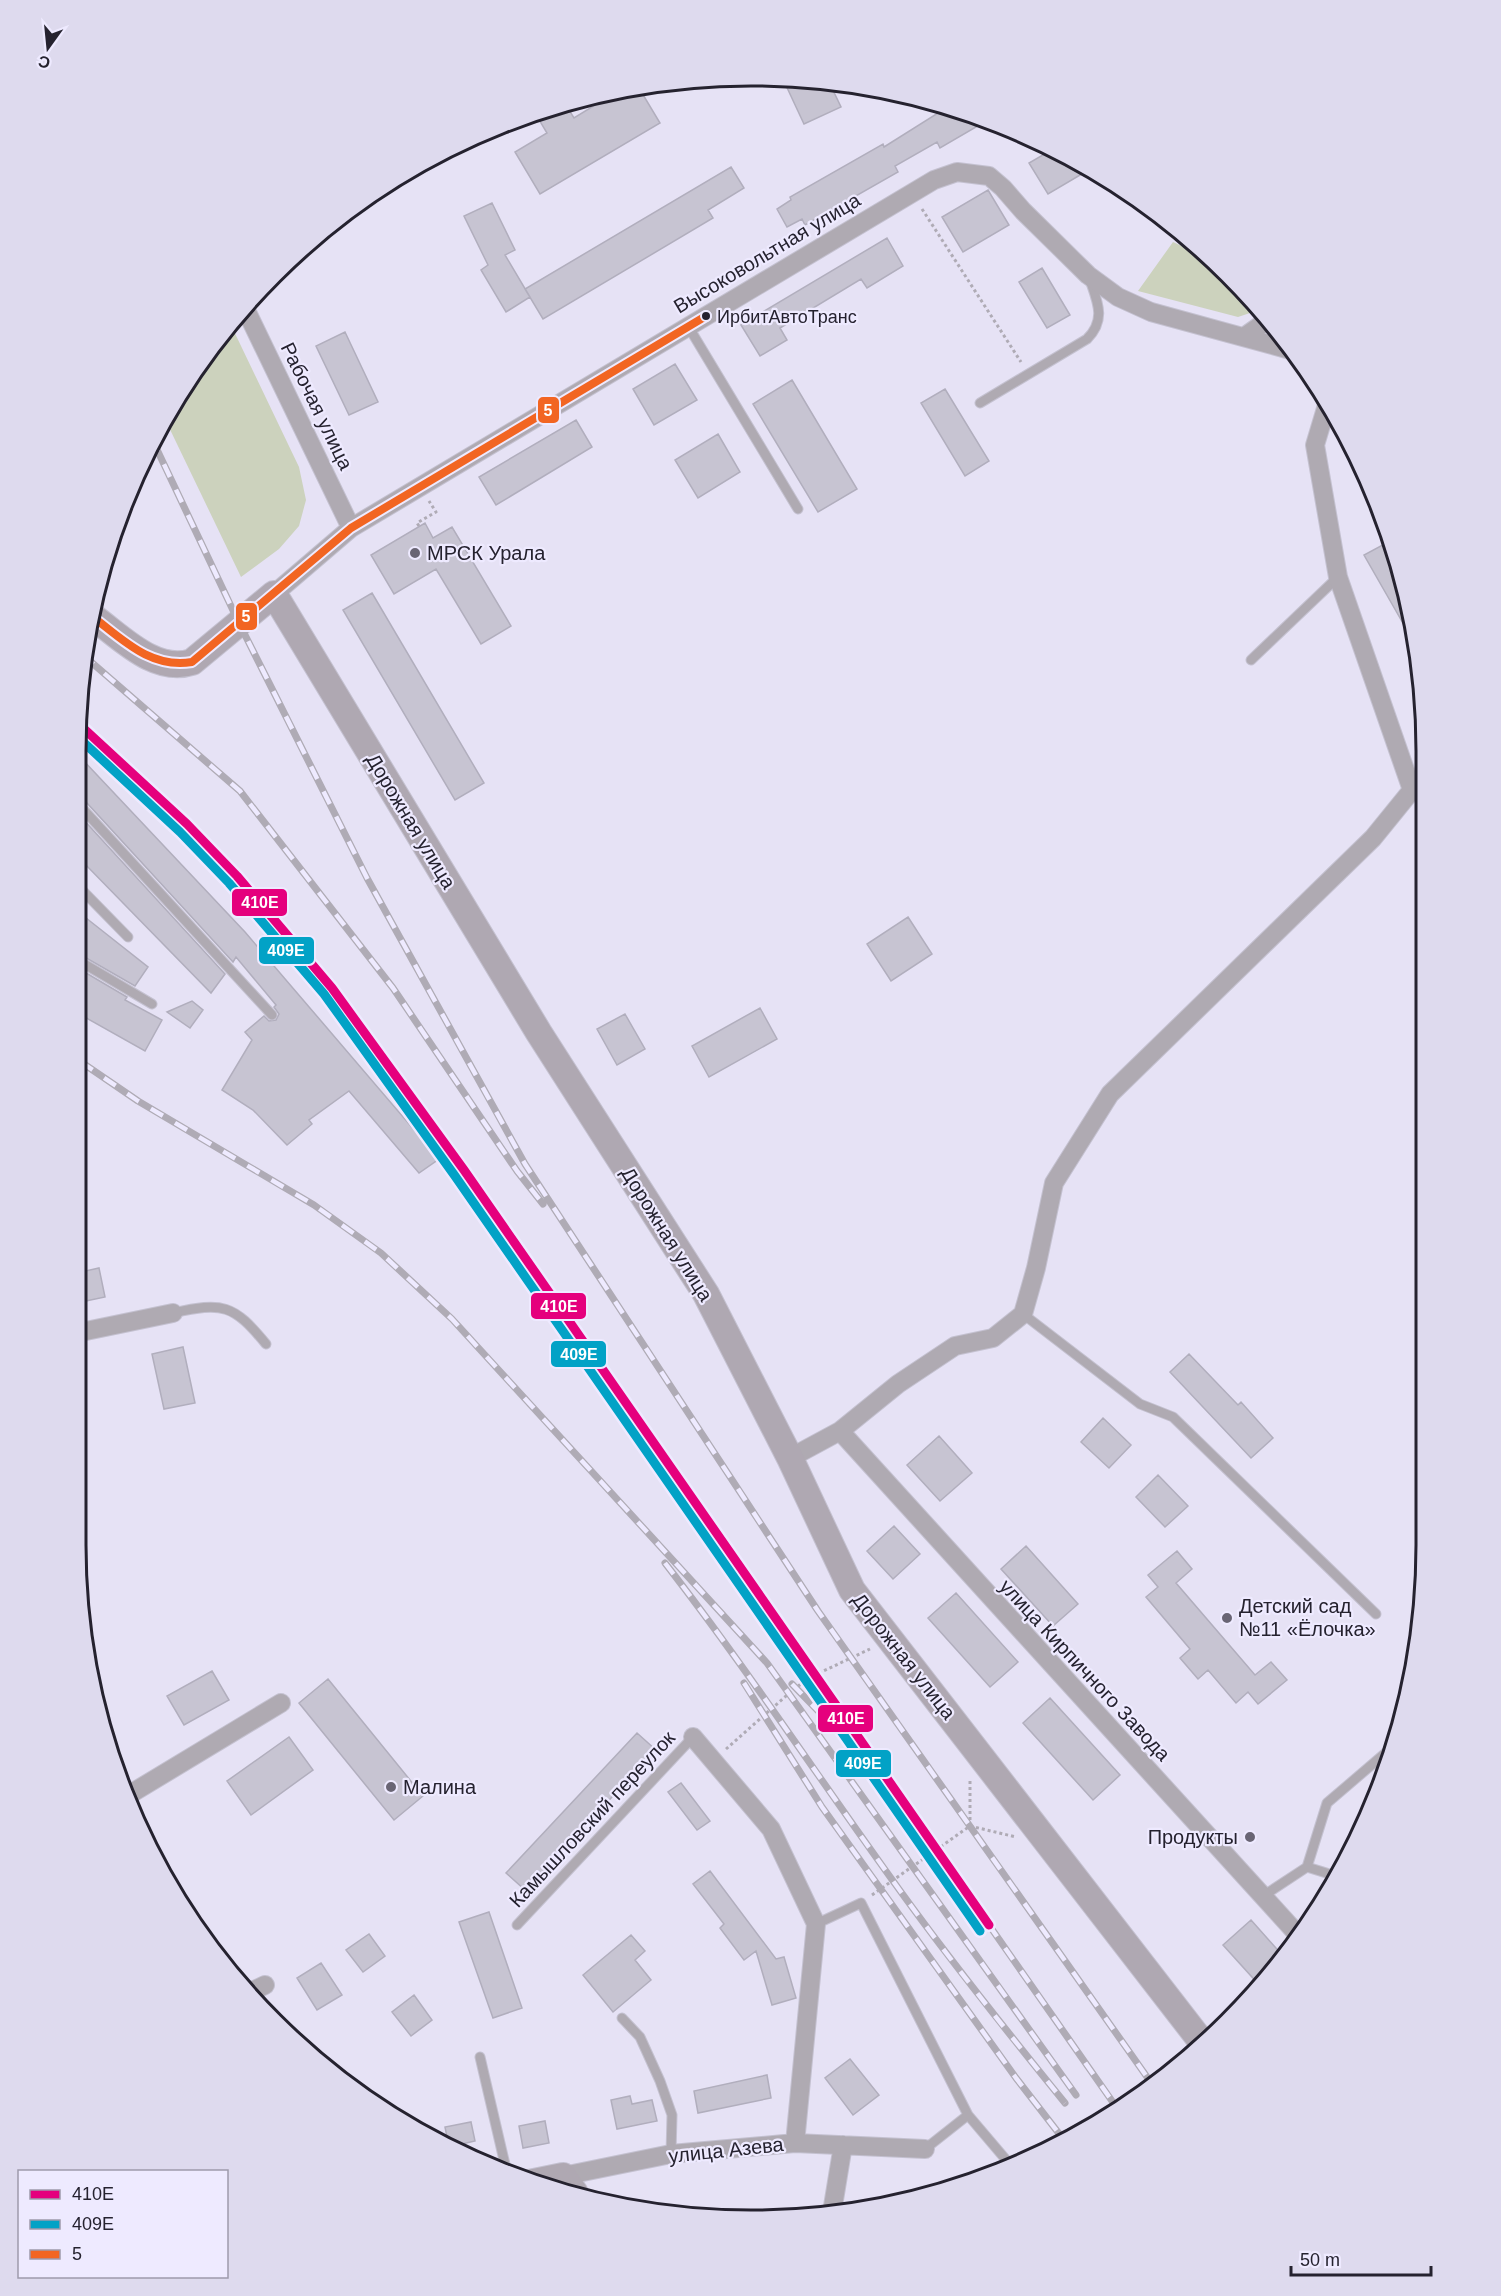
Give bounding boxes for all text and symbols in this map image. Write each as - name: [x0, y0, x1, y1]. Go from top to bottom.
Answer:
- north arrow: [18, 18, 78, 78]
- text: С: [36, 52, 52, 72]
- street label: Высоковольтная улица: [670, 188, 865, 317]
- place label: ИрбитАвтоТранс: [717, 307, 857, 327]
- marker: ИрбитАвтоТранс: [700, 310, 712, 322]
- street label: Рабочая улица: [277, 339, 358, 474]
- line badge: 5: [537, 396, 560, 424]
- text: 5: [544, 402, 553, 419]
- place label: МРСК Урала: [427, 542, 546, 564]
- marker: МРСК Урала: [408, 546, 422, 560]
- line badge: 5: [235, 602, 258, 631]
- text: 5: [242, 608, 251, 625]
- street label: Дорожная улица: [362, 749, 460, 893]
- line badge: 410E: [231, 888, 288, 917]
- text: 410E: [241, 894, 279, 911]
- line badge: 409E: [258, 936, 315, 965]
- text: 409E: [267, 942, 305, 959]
- street label: Дорожная улица: [617, 1163, 718, 1306]
- line badge: 410E: [530, 1292, 587, 1320]
- text: 410E: [540, 1298, 578, 1315]
- line badge: 409E: [550, 1340, 607, 1368]
- text: 409E: [560, 1346, 598, 1363]
- street label: улица Кирпичного Завода: [995, 1575, 1175, 1766]
- street label: Дорожная улица: [848, 1589, 961, 1724]
- place label: Детский сад №11 «Ёлочка»: [1239, 1595, 1376, 1640]
- marker: Детский сад №11 «Ёлочка»: [1220, 1611, 1234, 1625]
- line badge: 410E: [817, 1704, 874, 1733]
- text: 410E: [827, 1710, 865, 1727]
- street label: Камышловский переулок: [505, 1726, 679, 1911]
- line badge: 409E: [835, 1749, 892, 1778]
- text: 409E: [844, 1755, 882, 1772]
- place label: Малина: [403, 1776, 477, 1798]
- marker: Малина: [384, 1780, 398, 1794]
- place label: Продукты: [1148, 1826, 1238, 1848]
- marker: Продукты: [1243, 1830, 1257, 1844]
- street label: улица Азева: [667, 2133, 785, 2167]
- legend: [18, 2170, 228, 2278]
- text: 410E: [72, 2184, 114, 2204]
- text: 409E: [72, 2214, 114, 2234]
- scale bar: [1291, 2239, 1430, 2277]
- text: 5: [72, 2244, 82, 2264]
- text: 50 m: [1300, 2250, 1340, 2270]

